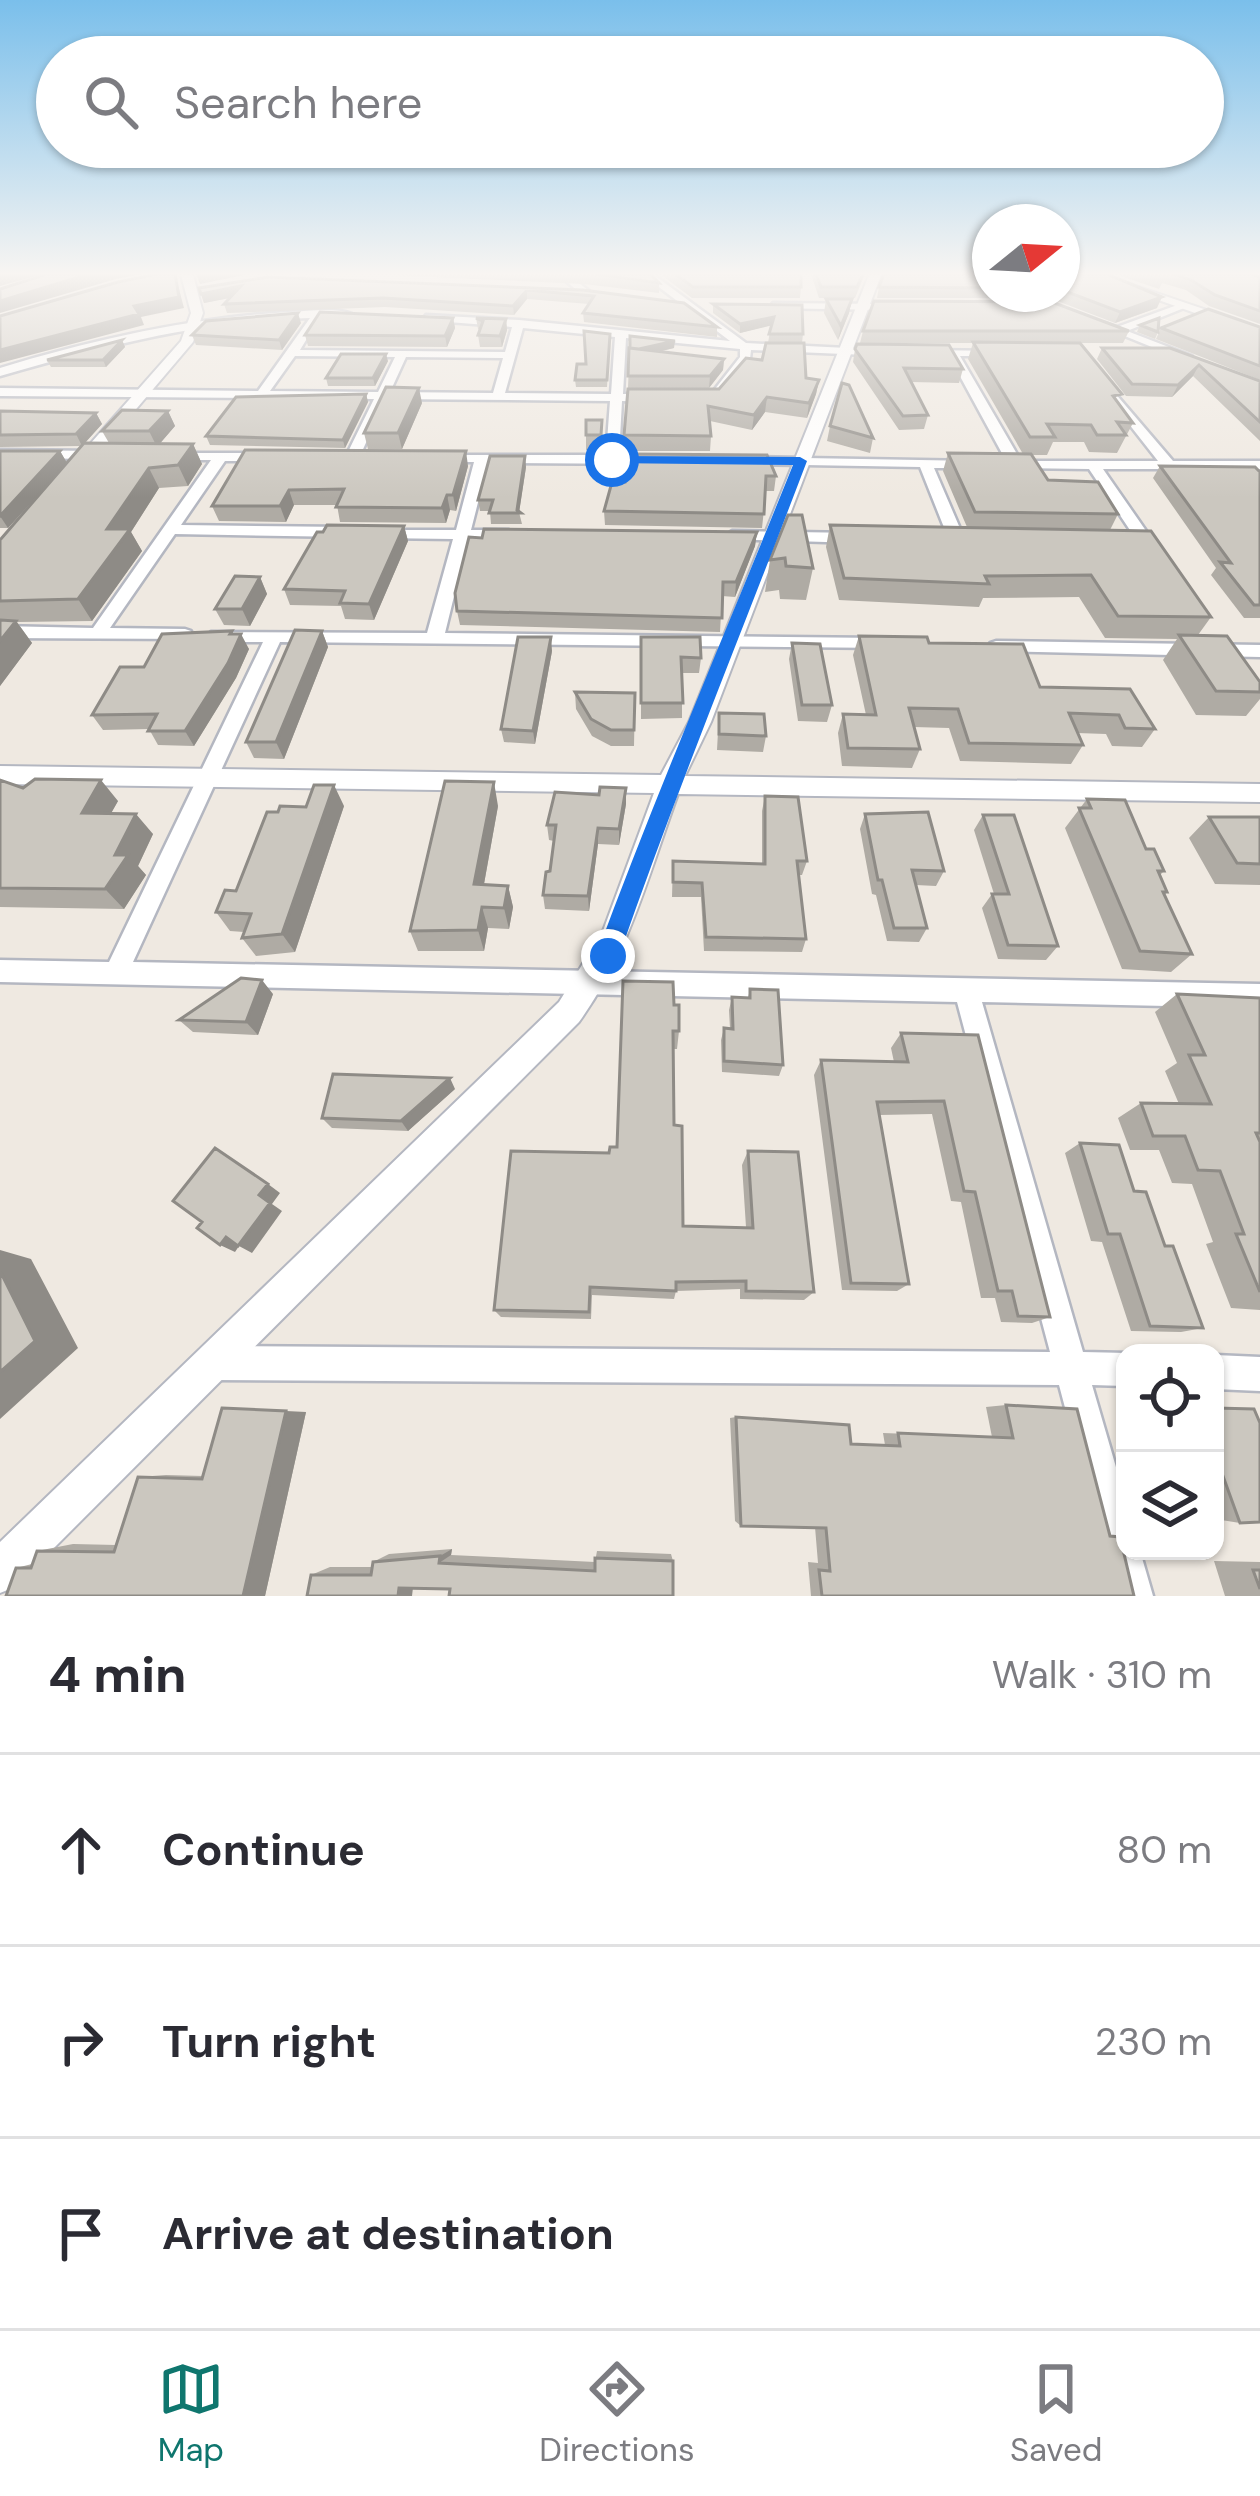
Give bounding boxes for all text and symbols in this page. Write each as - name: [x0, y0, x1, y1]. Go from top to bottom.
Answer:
- search box: [36, 36, 1224, 168]
- icon: search: [78, 69, 144, 135]
- text: Search here: [174, 73, 422, 132]
- north arrow: [972, 204, 1080, 312]
- route start: [585, 433, 639, 487]
- route end: [581, 929, 635, 983]
- map controls: [1116, 1344, 1224, 1560]
- button: locate: [1116, 1344, 1224, 1452]
- button: layers: [1116, 1452, 1224, 1560]
- text: 4 min: [48, 1641, 187, 1708]
- text: Walk · 310 m: [992, 1649, 1212, 1700]
- icon: ahead: [48, 1817, 114, 1883]
- text: Continue: [162, 1820, 365, 1879]
- text: 80 m: [1116, 1824, 1212, 1875]
- icon: right: [48, 2009, 114, 2075]
- text: Turn right: [162, 2012, 376, 2071]
- text: 230 m: [1095, 2016, 1212, 2067]
- icon: arrive: [48, 2201, 114, 2267]
- text: Arrive at destination: [162, 2204, 614, 2263]
- tab: Map: [158, 2356, 224, 2471]
- tab: Directions: [539, 2356, 695, 2471]
- tab: Saved: [1010, 2356, 1102, 2471]

